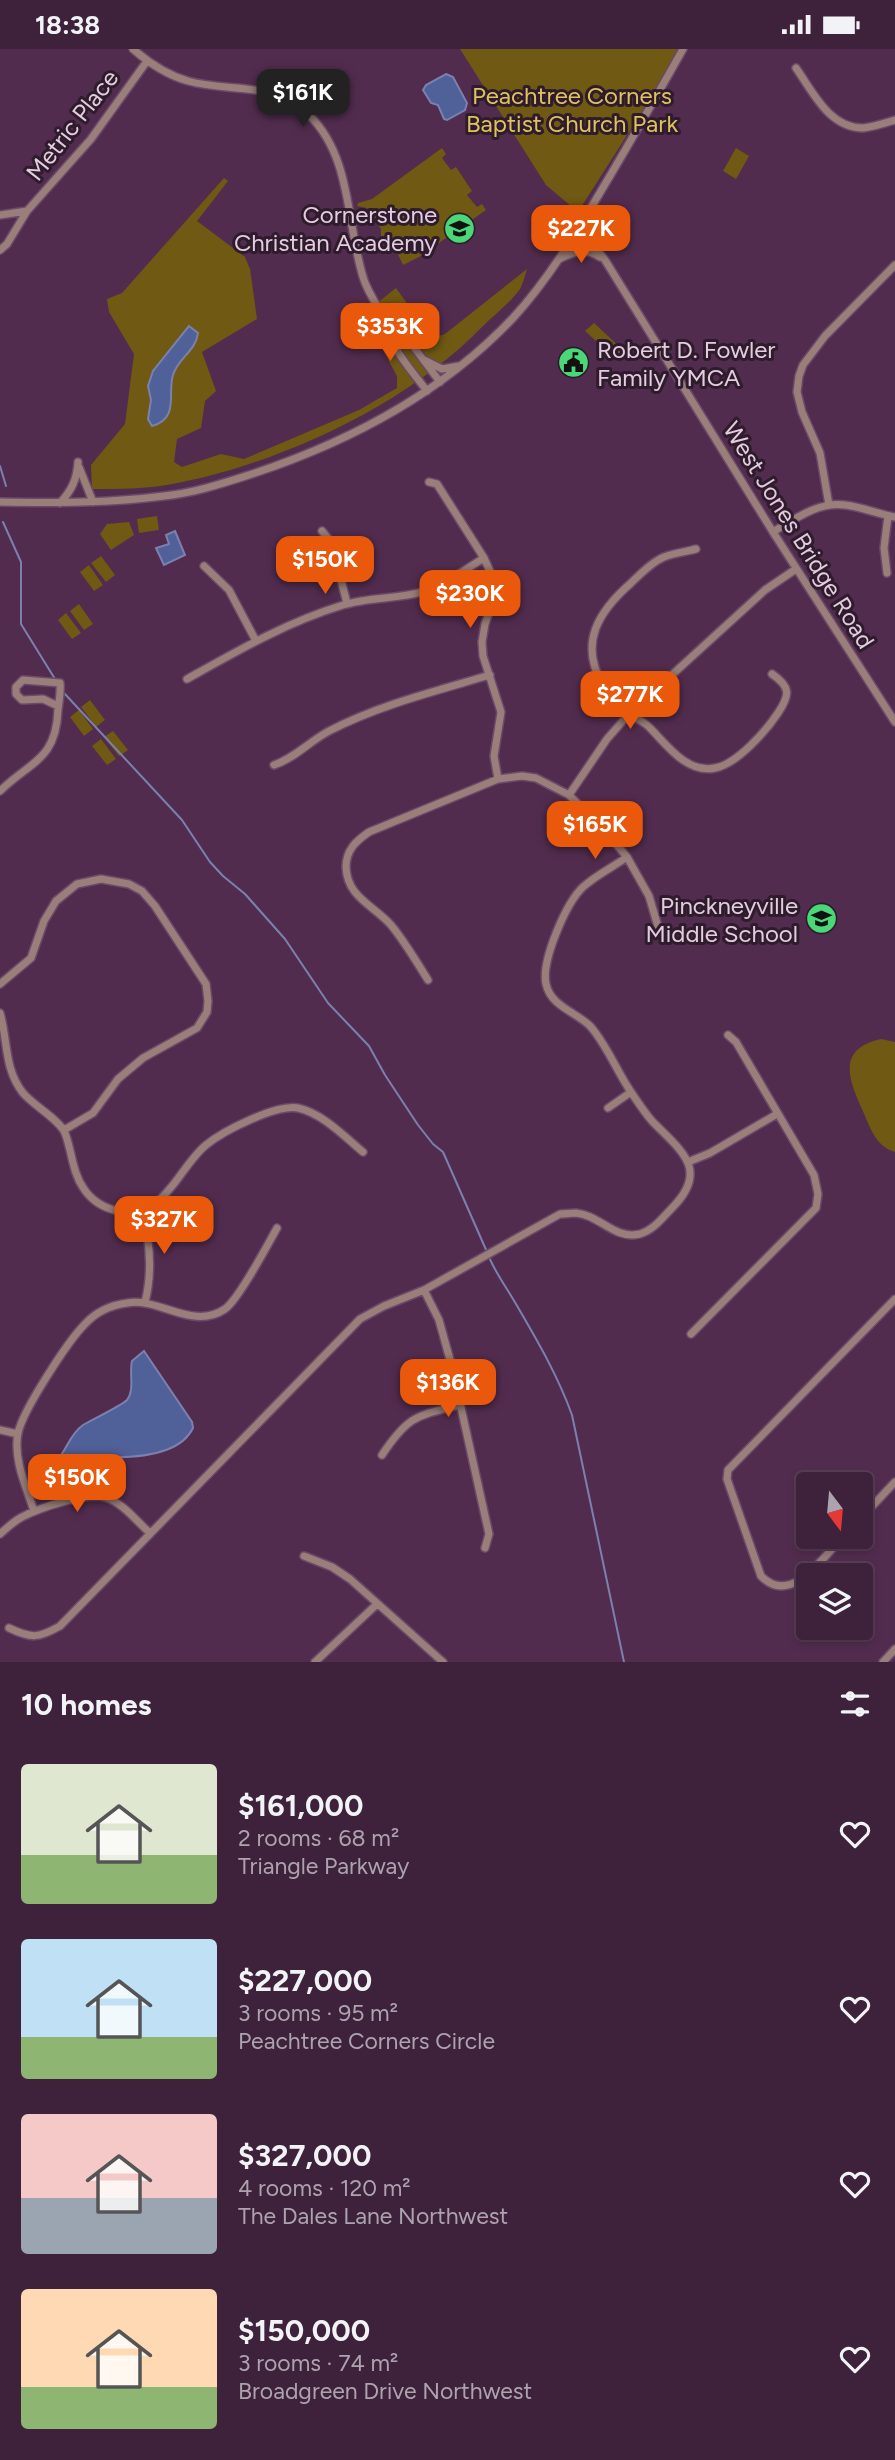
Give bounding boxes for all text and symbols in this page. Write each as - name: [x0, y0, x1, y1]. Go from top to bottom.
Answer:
- text: 18:38: [35, 9, 100, 41]
- street label: Metric Place: [20, 64, 124, 186]
- pin: $161K: [254, 69, 352, 129]
- text: $161K: [273, 78, 333, 106]
- park label: Peachtree Corners Baptist Church Park: [466, 81, 678, 138]
- place label: Cornerstone Christian Academy: [234, 200, 437, 257]
- pin: $227K: [532, 205, 630, 265]
- school or university icon: Cornerstone Christian Academy: [443, 211, 477, 245]
- text: $227K: [547, 214, 615, 242]
- pin: $353K: [341, 303, 439, 363]
- text: $353K: [357, 312, 424, 340]
- place label: Robert D. Fowler Family YMCA: [597, 335, 775, 392]
- public building icon: Robert D. Fowler Family YMCA: [557, 346, 591, 380]
- street label: West Jones Bridge Road: [717, 416, 881, 654]
- pin: $150K: [276, 537, 374, 596]
- text: $150K: [292, 545, 358, 573]
- pin: $230K: [421, 571, 519, 630]
- text: $230K: [435, 579, 505, 607]
- pin: $277K: [581, 671, 679, 731]
- text: $277K: [597, 680, 663, 708]
- pin: $165K: [546, 801, 644, 861]
- text: $165K: [563, 810, 627, 838]
- place label: Pinckneyville Middle School: [645, 891, 798, 948]
- school or university icon: Pinckneyville Middle School: [804, 902, 838, 936]
- pin: $327K: [115, 1197, 213, 1256]
- text: $327K: [131, 1205, 197, 1233]
- pin: $136K: [399, 1359, 497, 1419]
- text: $136K: [416, 1368, 480, 1396]
- pin: $150K: [28, 1455, 126, 1514]
- text: $150K: [44, 1463, 110, 1491]
- north arrow: [796, 1472, 873, 1549]
- map controls: [796, 1472, 873, 1640]
- button: layers: [796, 1563, 873, 1640]
- icon: filters: [836, 1685, 874, 1723]
- text: 10 homes: [21, 1686, 152, 1723]
- text: $161,000: [238, 1787, 363, 1824]
- icon: home: [77, 1792, 161, 1876]
- icon: heart: [836, 1815, 874, 1853]
- text: 2 rooms · 68 m²: [238, 1824, 399, 1852]
- text: Triangle Parkway: [238, 1852, 409, 1880]
- text: $227,000: [238, 1962, 372, 1999]
- icon: home: [77, 1967, 161, 2051]
- icon: heart: [836, 1990, 874, 2028]
- text: 3 rooms · 95 m²: [238, 1999, 398, 2027]
- text: Peachtree Corners Circle: [238, 2027, 495, 2055]
- text: $327,000: [238, 2137, 371, 2174]
- icon: home: [77, 2142, 161, 2226]
- icon: heart: [836, 2165, 874, 2203]
- text: 4 rooms · 120 m²: [238, 2174, 411, 2202]
- text: The Dales Lane Northwest: [238, 2202, 508, 2230]
- text: $150,000: [238, 2312, 370, 2349]
- icon: home: [77, 2317, 161, 2401]
- icon: heart: [836, 2340, 874, 2378]
- text: 3 rooms · 74 m²: [238, 2349, 398, 2377]
- text: Broadgreen Drive Northwest: [238, 2377, 532, 2405]

